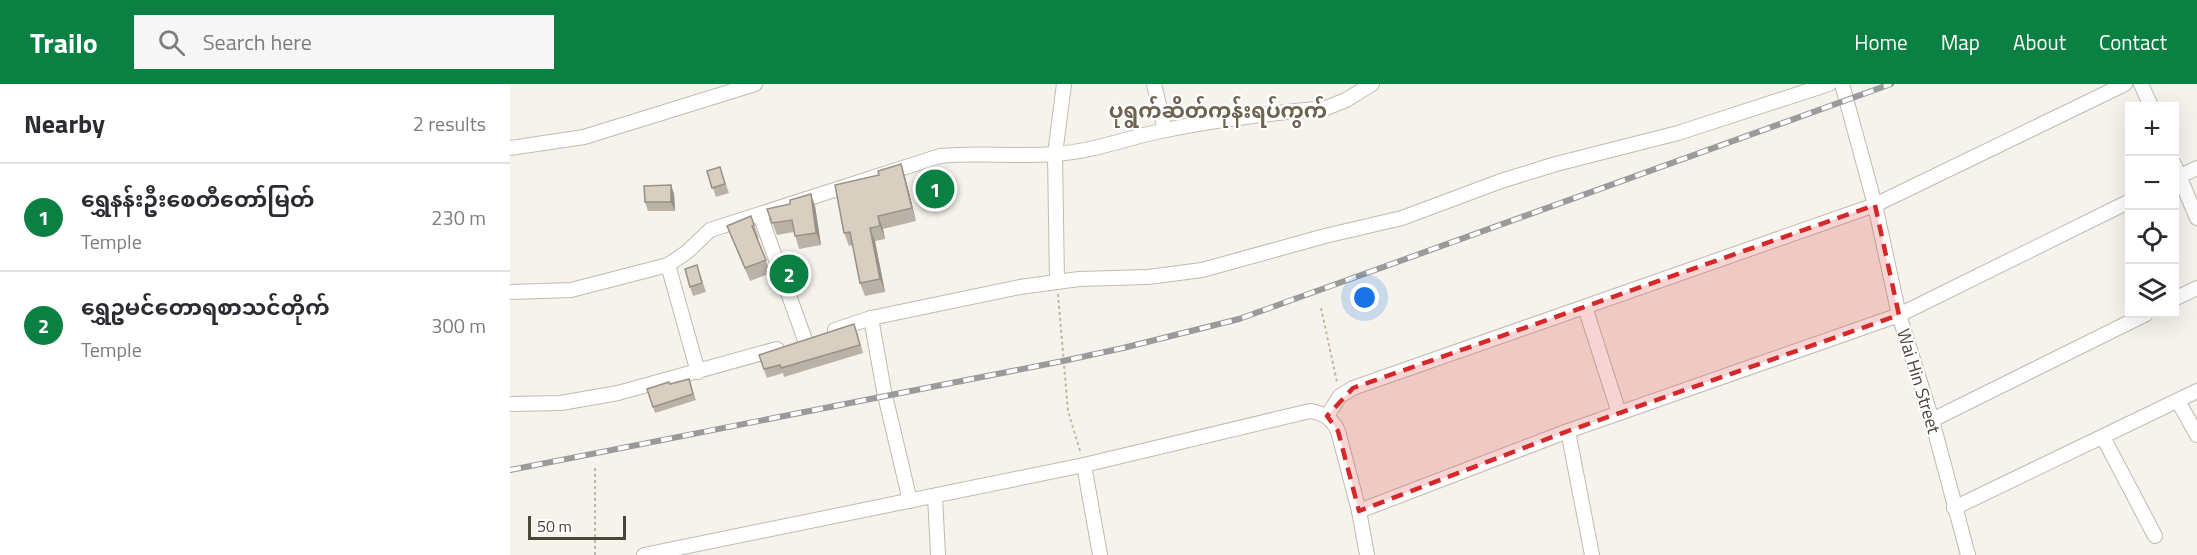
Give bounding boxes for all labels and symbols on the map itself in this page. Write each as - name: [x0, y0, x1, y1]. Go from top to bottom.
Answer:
- district label: ပုရွက်ဆိတ်ကုန်းရပ်ကွက်: [1109, 94, 1327, 128]
- pin: 1: [916, 166, 954, 212]
- pin: 2: [770, 252, 808, 297]
- your location: [1350, 283, 1379, 312]
- street label: Wai Hin Street: [1890, 325, 1948, 438]
- scale bar: [528, 513, 626, 540]

